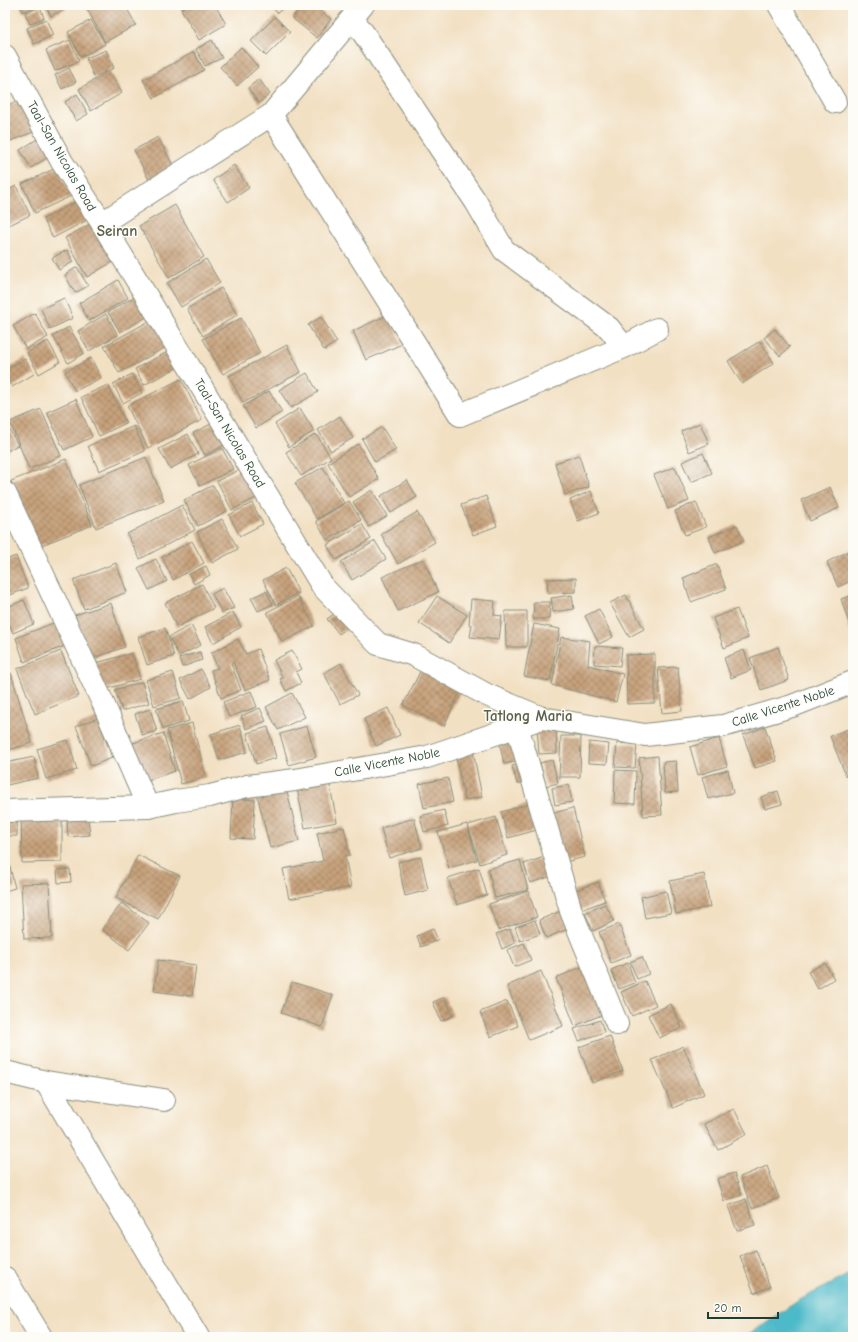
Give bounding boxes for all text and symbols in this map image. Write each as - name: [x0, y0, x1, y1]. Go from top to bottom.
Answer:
- street label: Taal-San Nicolas Road: [24, 98, 100, 214]
- district label: Seiran: [97, 222, 137, 240]
- street label: Taal-San Nicolas Road: [192, 376, 268, 490]
- street label: Calle Vicente Noble: [730, 682, 837, 730]
- district label: Tatlong Maria: [483, 707, 573, 725]
- street label: Calle Vicente Noble: [333, 744, 441, 780]
- scale bar: [708, 1294, 778, 1320]
- text: 20 m: [714, 1301, 742, 1315]

